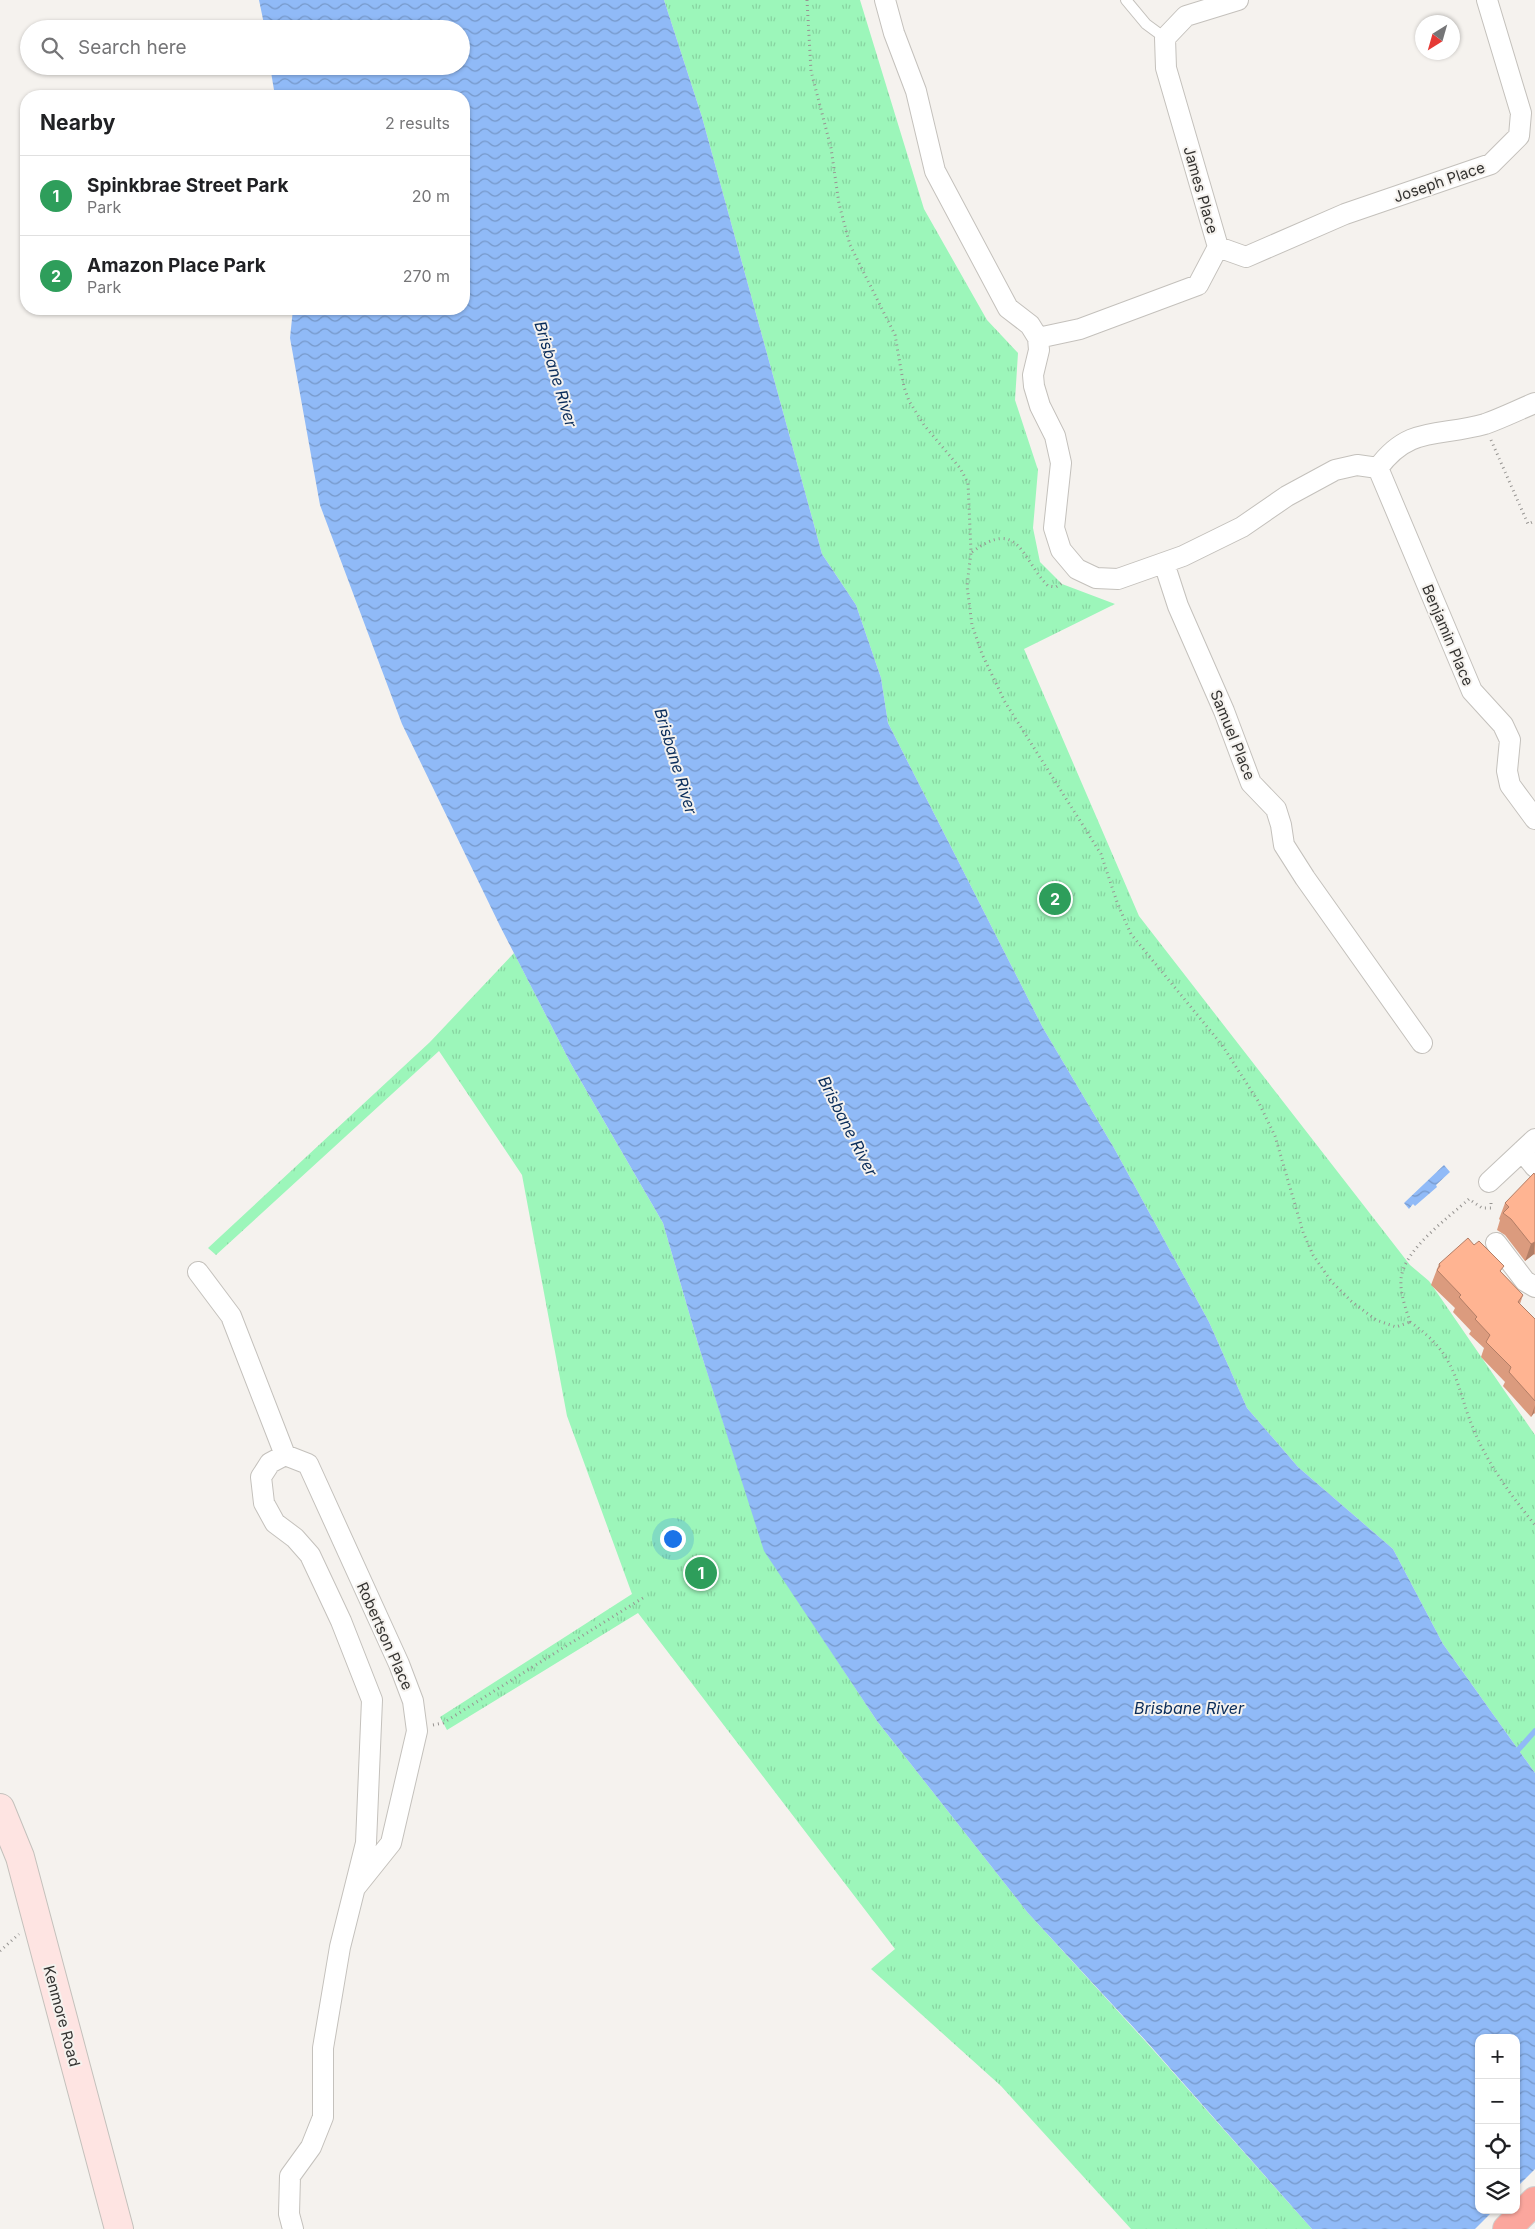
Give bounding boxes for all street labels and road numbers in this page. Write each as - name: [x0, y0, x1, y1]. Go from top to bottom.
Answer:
- street label: James Place: [1179, 144, 1223, 236]
- street label: Joseph Place: [1391, 157, 1487, 207]
- street label: Benjamin Place: [1418, 581, 1478, 689]
- street label: Samuel Place: [1206, 687, 1260, 783]
- street label: Robertson Place: [353, 1579, 417, 1693]
- street label: Kenmore Road: [39, 1963, 85, 2069]

